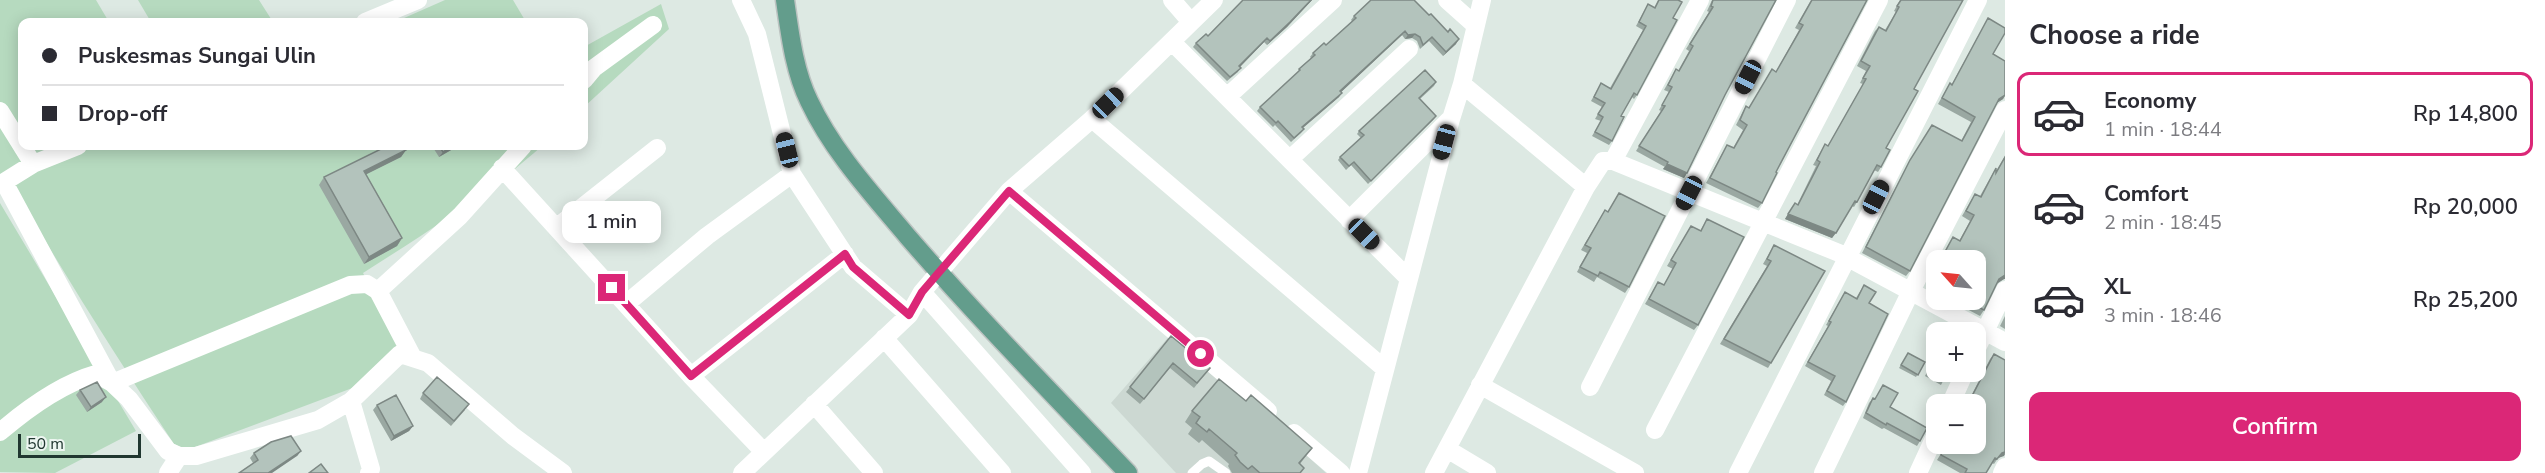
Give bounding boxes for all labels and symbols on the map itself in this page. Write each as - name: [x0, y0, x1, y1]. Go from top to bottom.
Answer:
- car: [1732, 57, 1764, 97]
- car: [1089, 84, 1127, 122]
- car: [1431, 122, 1457, 162]
- car: [774, 130, 800, 170]
- car: [1673, 173, 1705, 213]
- car: [1860, 177, 1892, 217]
- callout: 1 min: [562, 201, 662, 243]
- car: [1345, 215, 1383, 253]
- north arrow: [1926, 250, 1986, 310]
- route end: [598, 274, 625, 301]
- route start: [1187, 340, 1214, 367]
- scale bar: [18, 431, 141, 458]

